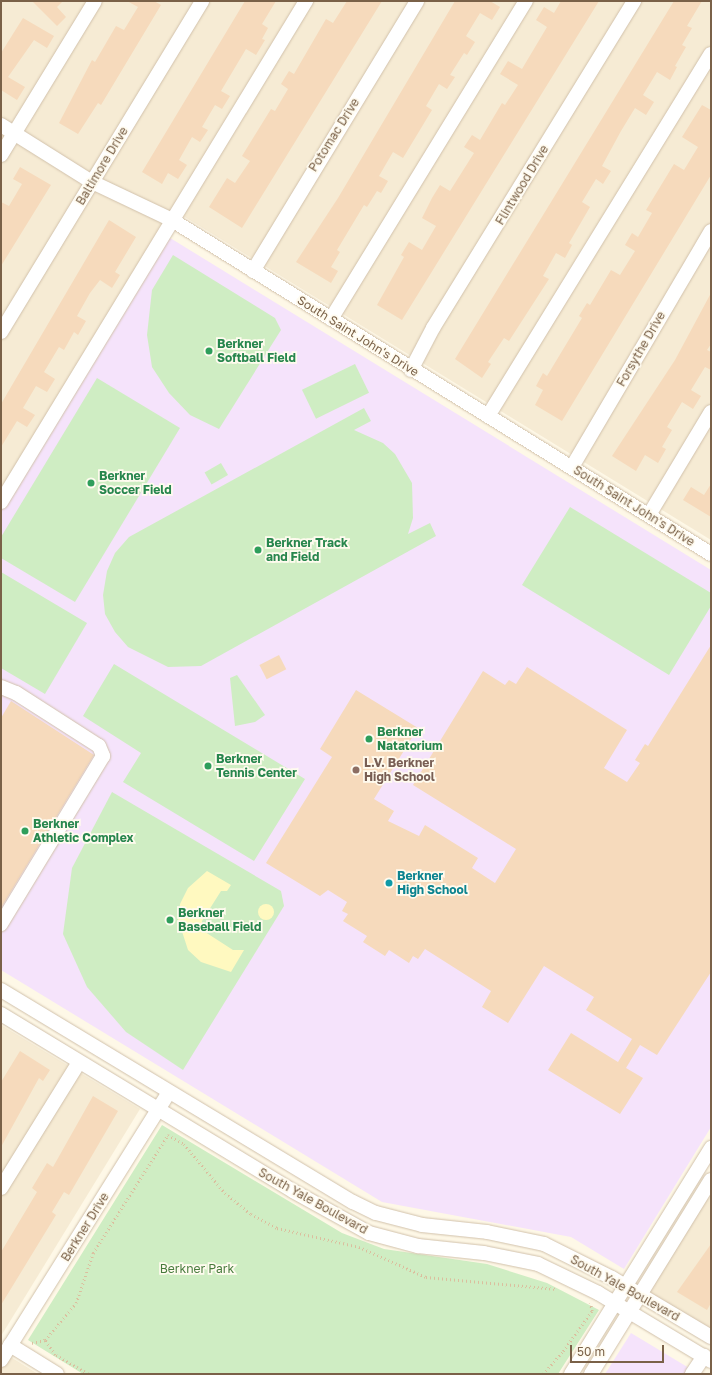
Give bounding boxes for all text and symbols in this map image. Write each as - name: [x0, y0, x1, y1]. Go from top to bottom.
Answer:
- street label: Potomac Drive: [306, 96, 362, 174]
- street label: Baltimore Drive: [73, 124, 131, 208]
- street label: Flintwood Drive: [493, 143, 551, 227]
- street label: South Saint John's Drive: [295, 293, 421, 379]
- street label: Forsythe Drive: [614, 309, 668, 389]
- place label: Berkner Softball Field: [217, 337, 296, 365]
- marker: Berkner Softball Field: [204, 346, 214, 356]
- street label: South Saint John's Drive: [571, 463, 697, 549]
- place label: Berkner Soccer Field: [99, 469, 172, 497]
- marker: Berkner Soccer Field: [86, 478, 96, 488]
- place label: Berkner Track and Field: [266, 536, 348, 564]
- marker: Berkner Track and Field: [253, 545, 263, 555]
- place label: Berkner Natatorium: [377, 725, 442, 753]
- marker: Berkner Natatorium: [364, 734, 374, 744]
- place label: Berkner Tennis Center: [216, 752, 297, 780]
- place label: L.V. Berkner High School: [364, 756, 435, 784]
- marker: Berkner Tennis Center: [203, 761, 213, 771]
- marker: L.V. Berkner High School: [351, 765, 361, 775]
- place label: Berkner Athletic Complex: [33, 817, 134, 845]
- marker: Berkner Athletic Complex: [20, 826, 30, 836]
- place label: Berkner High School: [397, 869, 468, 897]
- marker: Berkner High School: [384, 878, 394, 888]
- place label: Berkner Baseball Field: [178, 906, 261, 934]
- marker: Berkner Baseball Field: [165, 915, 175, 925]
- street label: South Yale Boulevard: [256, 1165, 370, 1237]
- street label: Berkner Drive: [58, 1190, 112, 1264]
- street label: South Yale Boulevard: [568, 1252, 682, 1324]
- park label: Berkner Park: [160, 1262, 234, 1276]
- scale bar: [572, 1337, 666, 1363]
- text: 50 m: [577, 1344, 605, 1359]

